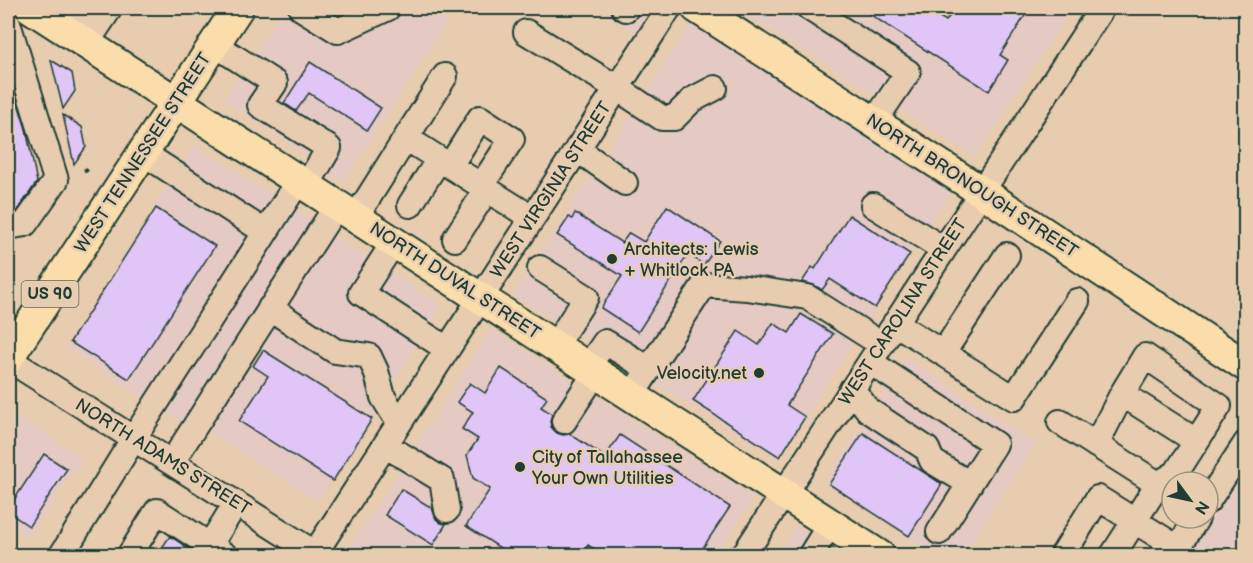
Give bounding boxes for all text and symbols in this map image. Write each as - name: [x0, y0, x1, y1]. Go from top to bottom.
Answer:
- street label: WEST TENNESSEE STREET: [70, 49, 216, 257]
- street label: WEST VIRGINIA STREET: [486, 98, 616, 282]
- street label: NORTH BRONOUGH STREET: [862, 110, 1082, 262]
- street label: WEST CAROLINA STREET: [835, 215, 971, 409]
- street label: NORTH DUVAL STREET: [366, 218, 544, 344]
- place label: Architects: Lewis + Whitlock PA: [624, 239, 759, 281]
- marker: Architects: Lewis + Whitlock PA: [605, 252, 619, 266]
- road number: US 90: [22, 281, 78, 307]
- place label: Velocity.net: [657, 363, 747, 384]
- marker: Velocity.net: [752, 366, 766, 380]
- street label: NORTH ADAMS STREET: [71, 394, 255, 520]
- place label: City of Tallahassee Your Own Utilities: [531, 447, 683, 489]
- marker: City of Tallahassee Your Own Utilities: [513, 460, 527, 474]
- north arrow: [1160, 470, 1220, 530]
- text: N: [1190, 497, 1213, 518]

